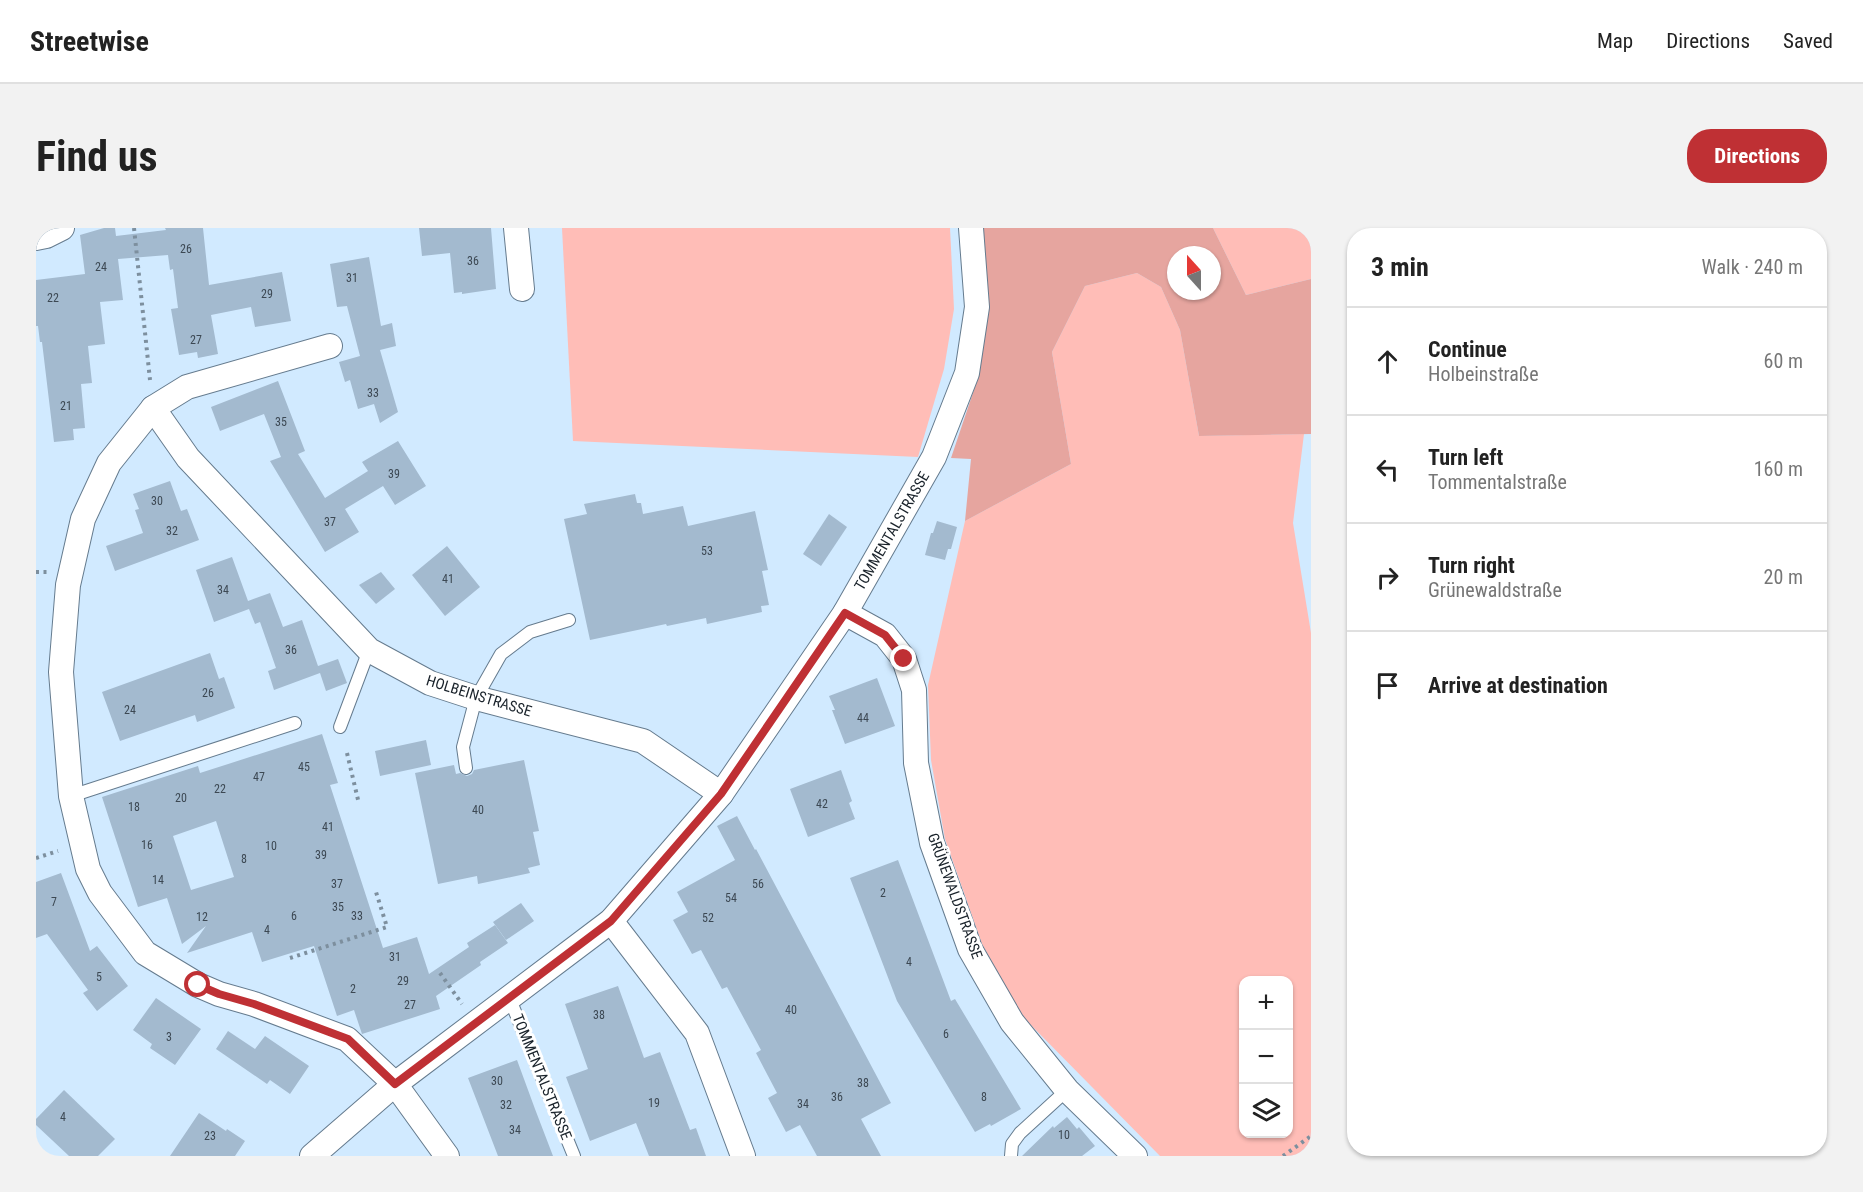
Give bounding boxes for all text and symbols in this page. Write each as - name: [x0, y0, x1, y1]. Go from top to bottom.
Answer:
- text: Streetwise: [30, 25, 149, 58]
- text: Map: [1597, 29, 1633, 53]
- text: Directions: [1666, 29, 1750, 53]
- text: Saved: [1783, 29, 1833, 53]
- button: Directions: [1687, 129, 1827, 183]
- text: Find us: [36, 132, 157, 181]
- house number: 26: [180, 242, 192, 256]
- north arrow: [1167, 246, 1221, 300]
- text: 3 min: [1371, 252, 1429, 282]
- house number: 36: [467, 254, 479, 268]
- text: Walk · 240 m: [1702, 255, 1803, 279]
- house number: 24: [95, 260, 107, 274]
- house number: 31: [346, 271, 358, 285]
- house number: 29: [261, 287, 273, 301]
- house number: 22: [47, 291, 59, 305]
- house number: 27: [190, 333, 202, 347]
- text: Continue: [1428, 337, 1507, 362]
- icon: ahead: [1371, 345, 1404, 378]
- text: 60 m: [1764, 349, 1803, 373]
- text: Holbeinstraße: [1428, 362, 1539, 386]
- house number: 33: [367, 386, 379, 400]
- house number: 21: [60, 399, 72, 413]
- house number: 35: [275, 415, 287, 429]
- text: Turn left: [1428, 445, 1503, 470]
- icon: left: [1371, 453, 1404, 486]
- text: 160 m: [1754, 457, 1803, 481]
- house number: 39: [388, 467, 400, 481]
- street label: TOMMENTALSTRASSE: [851, 468, 933, 594]
- text: Tommentalstraße: [1428, 470, 1567, 494]
- house number: 30: [151, 494, 163, 508]
- house number: 37: [324, 515, 336, 529]
- house number: 32: [166, 524, 178, 538]
- house number: 53: [701, 544, 713, 558]
- text: Turn right: [1428, 553, 1515, 578]
- icon: right: [1371, 561, 1404, 594]
- text: 20 m: [1764, 565, 1803, 589]
- house number: 41: [442, 572, 454, 586]
- text: Grünewaldstraße: [1428, 578, 1562, 602]
- house number: 34: [217, 583, 229, 597]
- house number: 36: [285, 643, 297, 657]
- route end: [890, 645, 916, 671]
- icon: arrive: [1371, 669, 1404, 702]
- street label: HOLBEINSTRASSE: [424, 671, 534, 721]
- text: Arrive at destination: [1428, 673, 1608, 698]
- house number: 26: [202, 686, 214, 700]
- house number: 24: [124, 703, 136, 717]
- house number: 44: [857, 711, 869, 725]
- house number: 45: [298, 760, 310, 774]
- house number: 47: [253, 770, 265, 784]
- house number: 22: [214, 782, 226, 796]
- house number: 20: [175, 791, 187, 805]
- house number: 42: [816, 797, 828, 811]
- house number: 18: [128, 800, 140, 814]
- house number: 40: [472, 803, 484, 817]
- house number: 41: [322, 820, 334, 834]
- street label: GRÜNEWALDSTRASSE: [924, 831, 986, 961]
- house number: 16: [141, 838, 153, 852]
- house number: 10: [265, 839, 277, 853]
- house number: 39: [315, 848, 327, 862]
- house number: 8: [241, 852, 247, 866]
- house number: 14: [152, 873, 164, 887]
- house number: 37: [331, 877, 343, 891]
- house number: 56: [752, 877, 764, 891]
- house number: 2: [880, 886, 886, 900]
- house number: 54: [725, 891, 737, 905]
- house number: 7: [51, 895, 57, 909]
- house number: 35: [332, 900, 344, 914]
- house number: 6: [291, 909, 297, 923]
- house number: 33: [351, 909, 363, 923]
- house number: 12: [196, 910, 208, 924]
- house number: 52: [702, 911, 714, 925]
- house number: 4: [264, 923, 270, 937]
- house number: 31: [389, 950, 401, 964]
- house number: 4: [906, 955, 912, 969]
- house number: 5: [96, 970, 102, 984]
- route start: [184, 971, 210, 997]
- house number: 29: [397, 974, 409, 988]
- map controls: [1239, 976, 1293, 1138]
- button: +: [1239, 976, 1293, 1030]
- house number: 2: [350, 982, 356, 996]
- house number: 27: [404, 998, 416, 1012]
- house number: 40: [785, 1003, 797, 1017]
- house number: 38: [593, 1008, 605, 1022]
- street label: TOMMENTALSTRASSE: [509, 1011, 575, 1143]
- house number: 6: [943, 1027, 949, 1041]
- house number: 3: [166, 1030, 172, 1044]
- button: −: [1239, 1030, 1293, 1084]
- house number: 30: [491, 1074, 503, 1088]
- house number: 38: [857, 1076, 869, 1090]
- button: layers: [1239, 1084, 1293, 1138]
- house number: 36: [831, 1090, 843, 1104]
- house number: 8: [981, 1090, 987, 1104]
- house number: 19: [648, 1096, 660, 1110]
- house number: 34: [797, 1097, 809, 1111]
- house number: 32: [500, 1098, 512, 1112]
- house number: 4: [60, 1110, 66, 1124]
- house number: 34: [509, 1123, 521, 1137]
- house number: 10: [1058, 1128, 1070, 1142]
- house number: 23: [204, 1129, 216, 1143]

